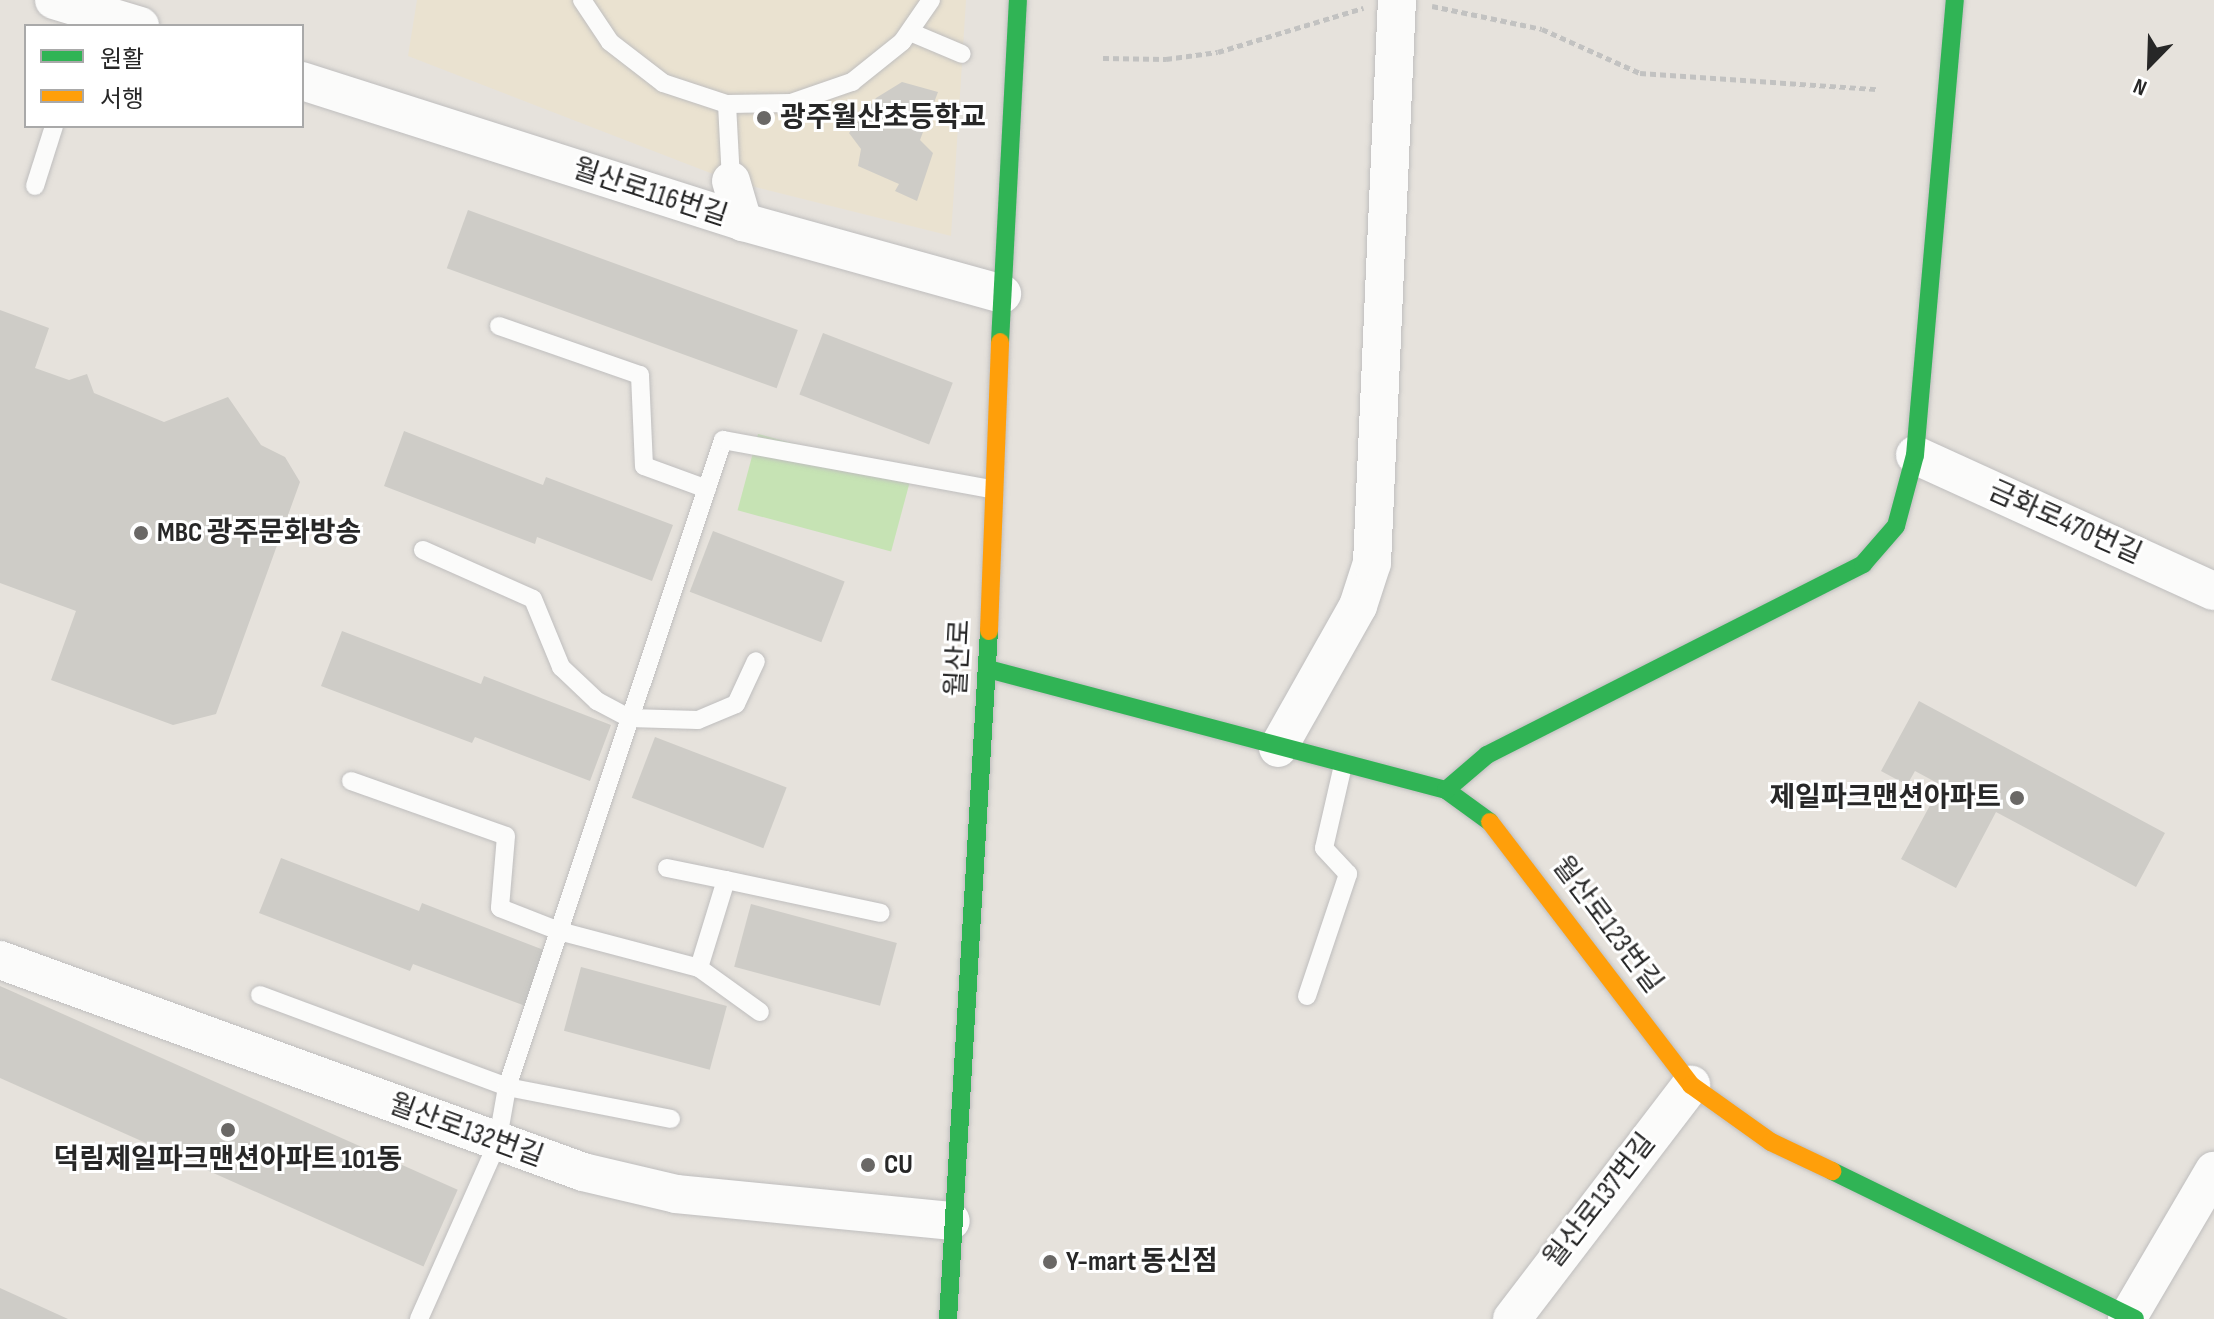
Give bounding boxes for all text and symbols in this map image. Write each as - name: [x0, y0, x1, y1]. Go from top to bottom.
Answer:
- legend: [24, 24, 304, 128]
- north arrow: [2110, 24, 2190, 104]
- text: 원활: [100, 45, 144, 74]
- text: N: [2130, 72, 2151, 101]
- text: 서행: [100, 85, 144, 114]
- place label: 광주월산초등학교: [780, 101, 986, 135]
- marker: 광주월산초등학교: [755, 109, 773, 127]
- street label: 월산로116번길: [568, 152, 732, 234]
- street label: 금화로470번길: [1983, 474, 2147, 572]
- place label: MBC 광주문화방송: [157, 516, 361, 550]
- marker: MBC 광주문화방송: [132, 524, 150, 542]
- street label: 월산로: [940, 619, 978, 697]
- place label: 제일파크맨션아파트: [1769, 781, 2001, 815]
- marker: 제일파크맨션아파트: [2008, 789, 2026, 807]
- street label: 월산로123번길: [1545, 850, 1669, 1000]
- street label: 월산로132번길: [384, 1088, 548, 1174]
- marker: 덕림제일파크맨션아파트 101동: [219, 1121, 237, 1139]
- street label: 월산로137번길: [1537, 1127, 1663, 1275]
- place label: 덕림제일파크맨션아파트 101동: [54, 1143, 402, 1177]
- place label: CU: [884, 1148, 913, 1182]
- marker: CU: [859, 1156, 877, 1174]
- place label: Y-mart 동신점: [1066, 1245, 1218, 1279]
- marker: Y-mart 동신점: [1041, 1253, 1059, 1271]

